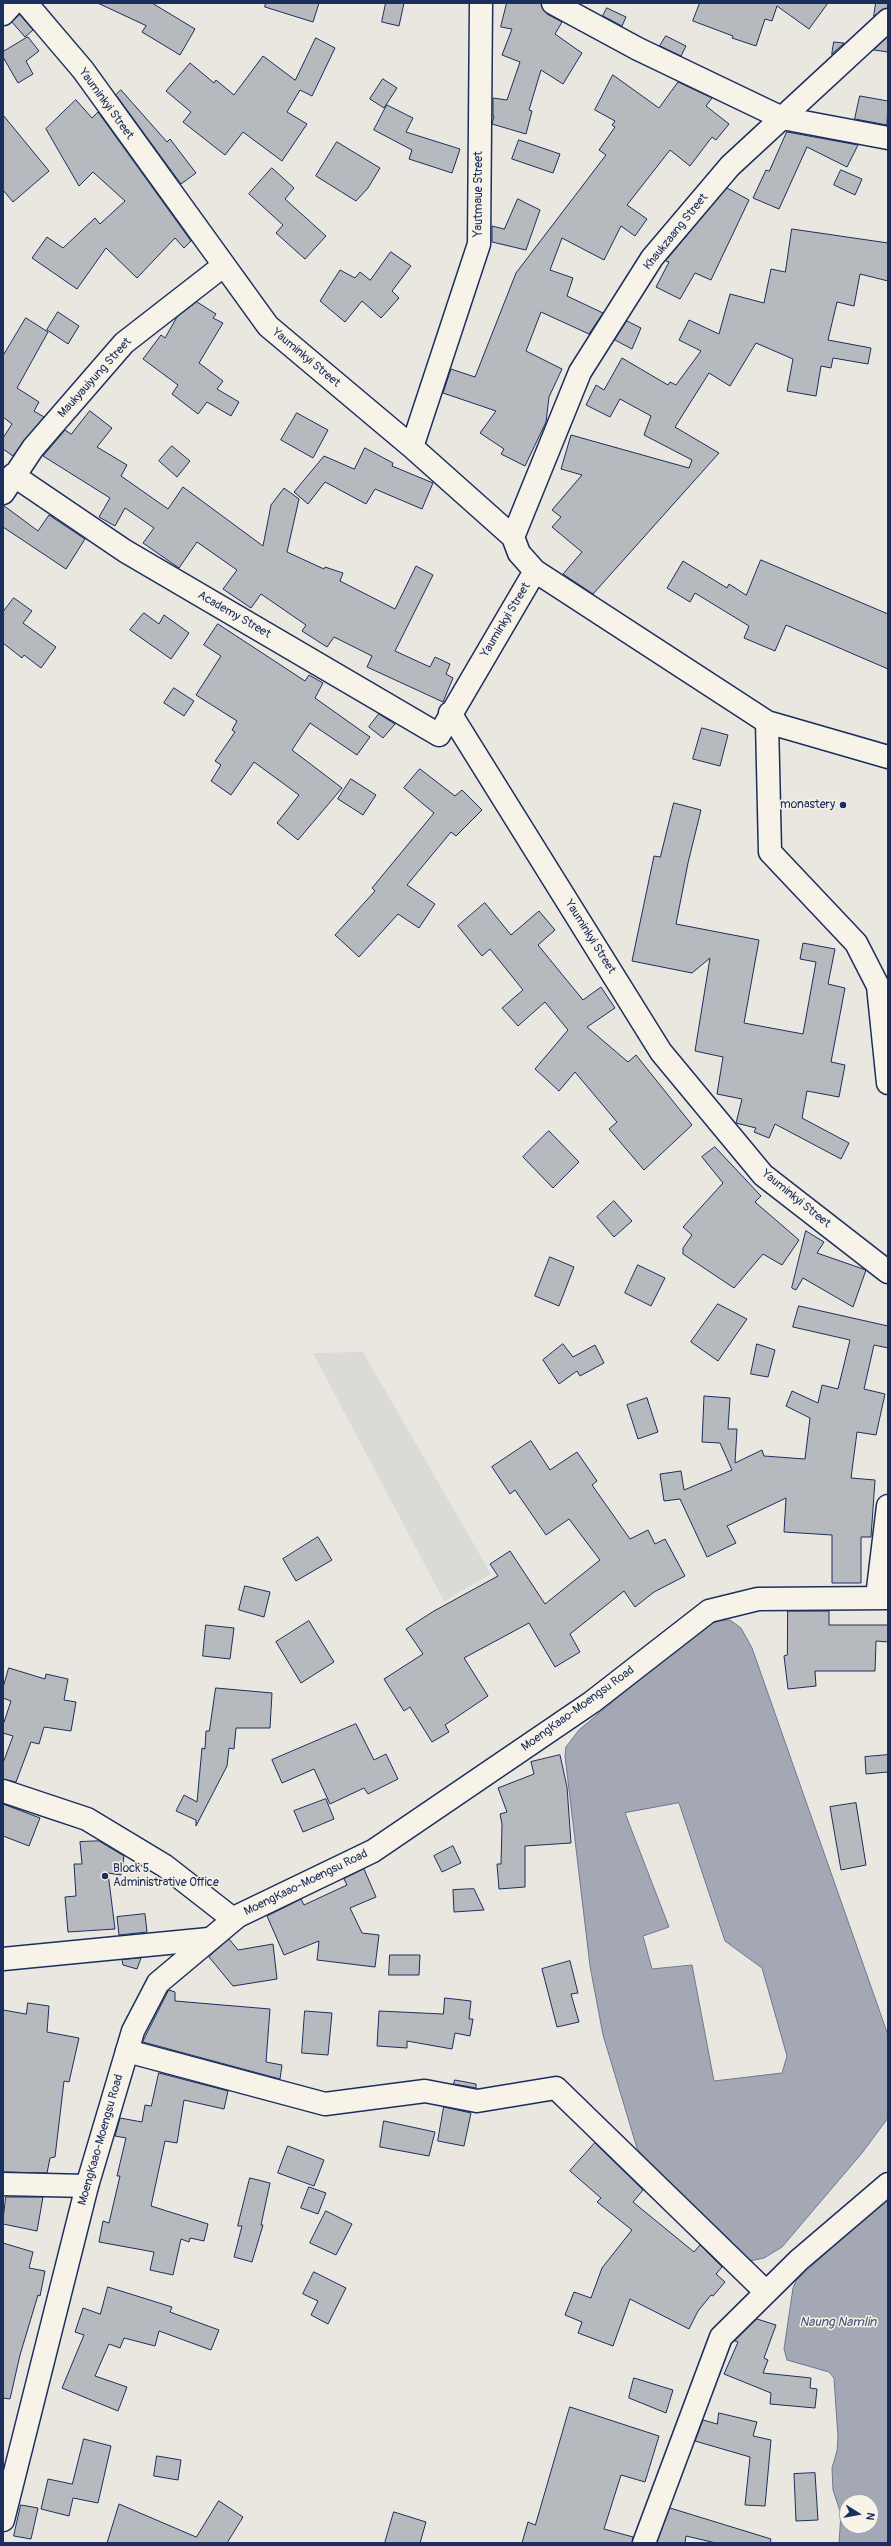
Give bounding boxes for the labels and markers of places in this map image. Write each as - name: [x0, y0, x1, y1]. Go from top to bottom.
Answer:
- place label: monastery: [780, 798, 835, 812]
- marker: monastery: [838, 800, 848, 810]
- place label: Block 5 Administrative Office: [113, 1862, 219, 1890]
- marker: Block 5 Administrative Office: [100, 1871, 110, 1881]

